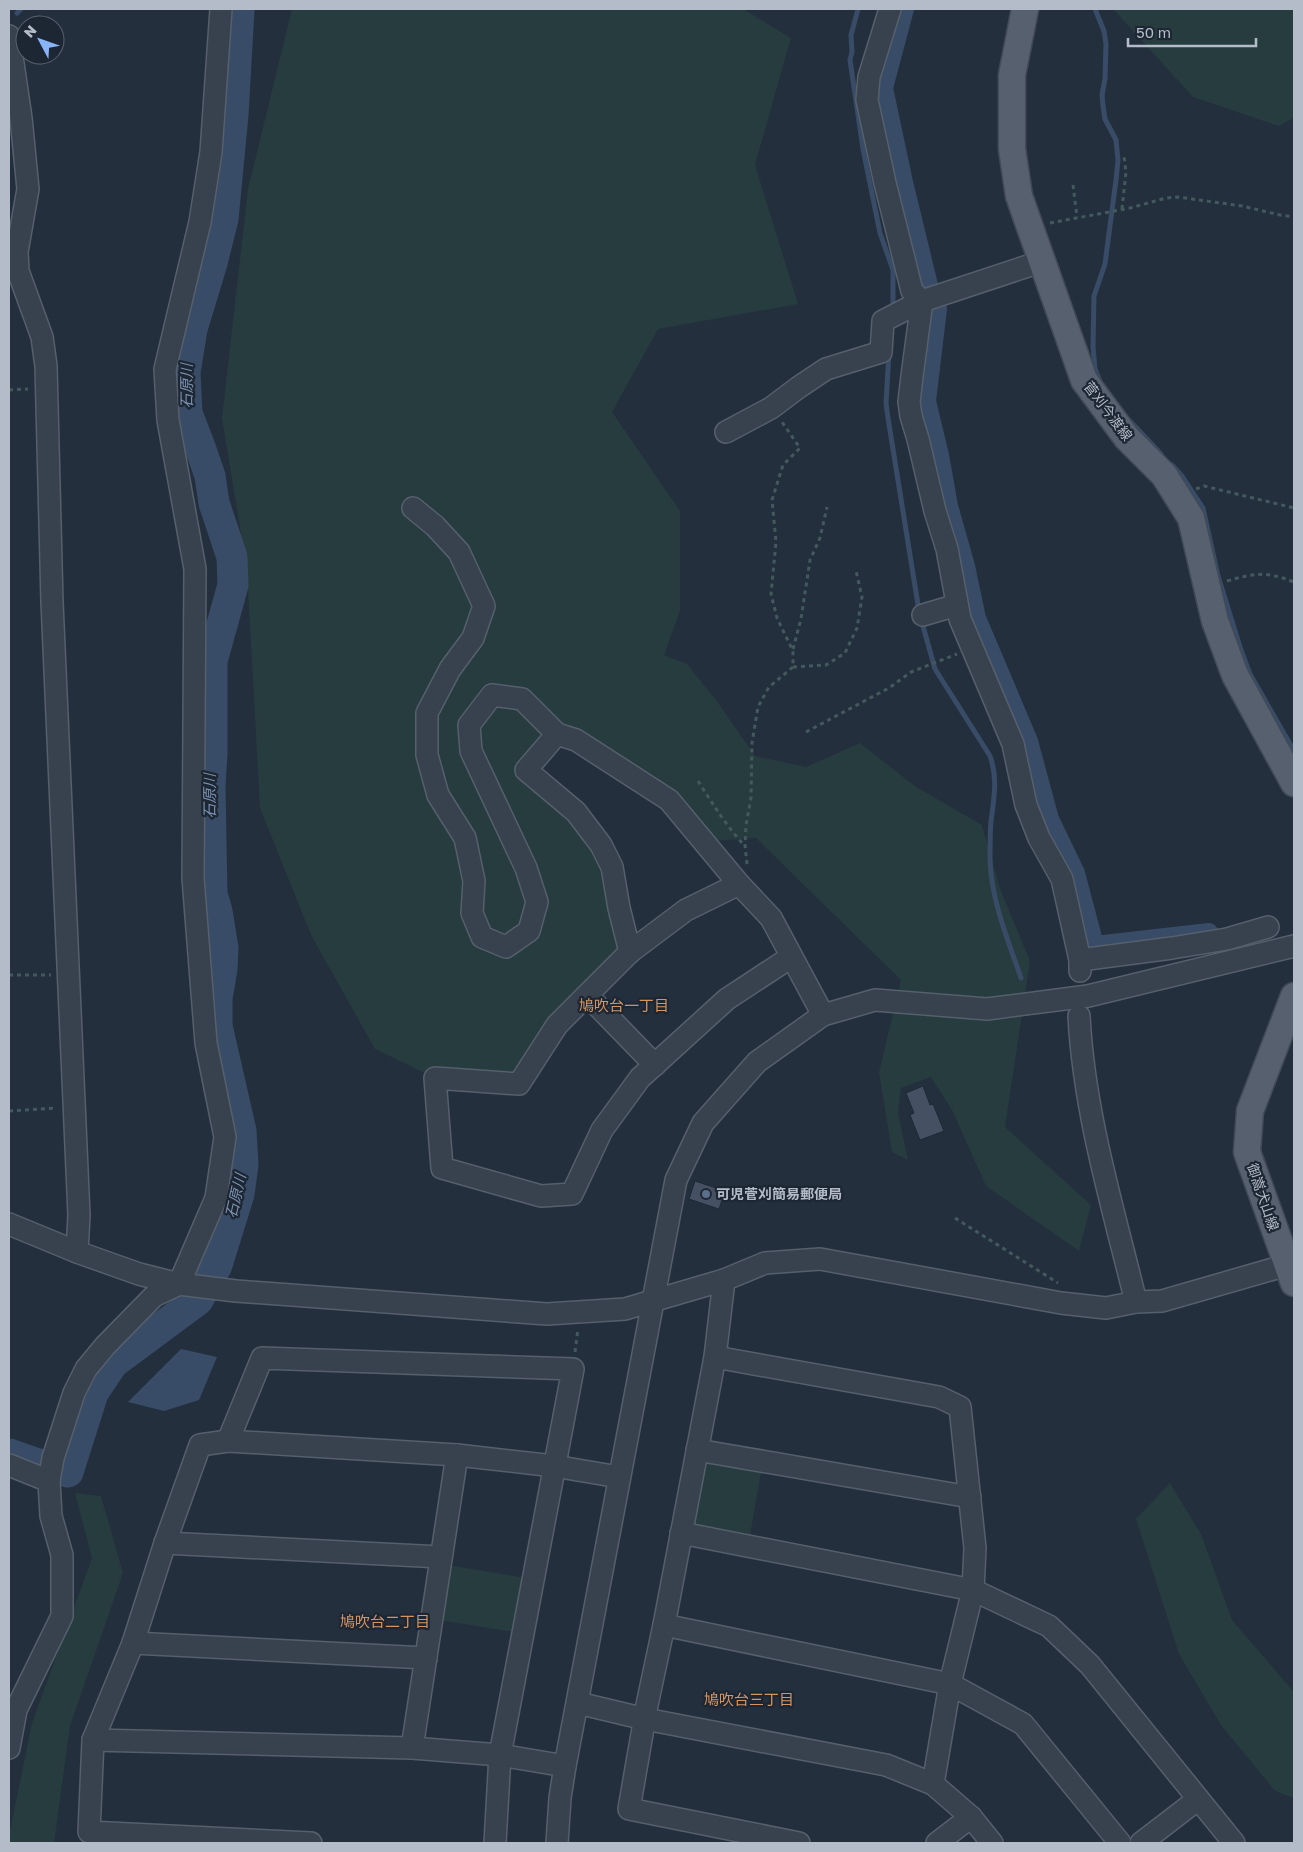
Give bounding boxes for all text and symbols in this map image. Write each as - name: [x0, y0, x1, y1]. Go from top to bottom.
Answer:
- north arrow: [15, 15, 65, 65]
- scale bar: [1128, 15, 1256, 47]
- text: N: [20, 22, 40, 41]
- text: 50 m: [1136, 23, 1171, 41]
- water label: 石原川: [177, 362, 195, 409]
- street label: 菅刈今渡線: [1081, 378, 1136, 444]
- water label: 石原川: [200, 772, 218, 819]
- district label: 鳩吹台一丁目: [579, 996, 669, 1014]
- street label: 御嵩犬山線: [1244, 1161, 1283, 1233]
- water label: 石原川: [221, 1170, 249, 1220]
- place label: 可児菅刈簡易郵便局: [716, 1185, 842, 1202]
- marker: 可児菅刈簡易郵便局: [700, 1188, 712, 1200]
- district label: 鳩吹台二丁目: [340, 1612, 430, 1630]
- district label: 鳩吹台三丁目: [704, 1690, 794, 1708]

